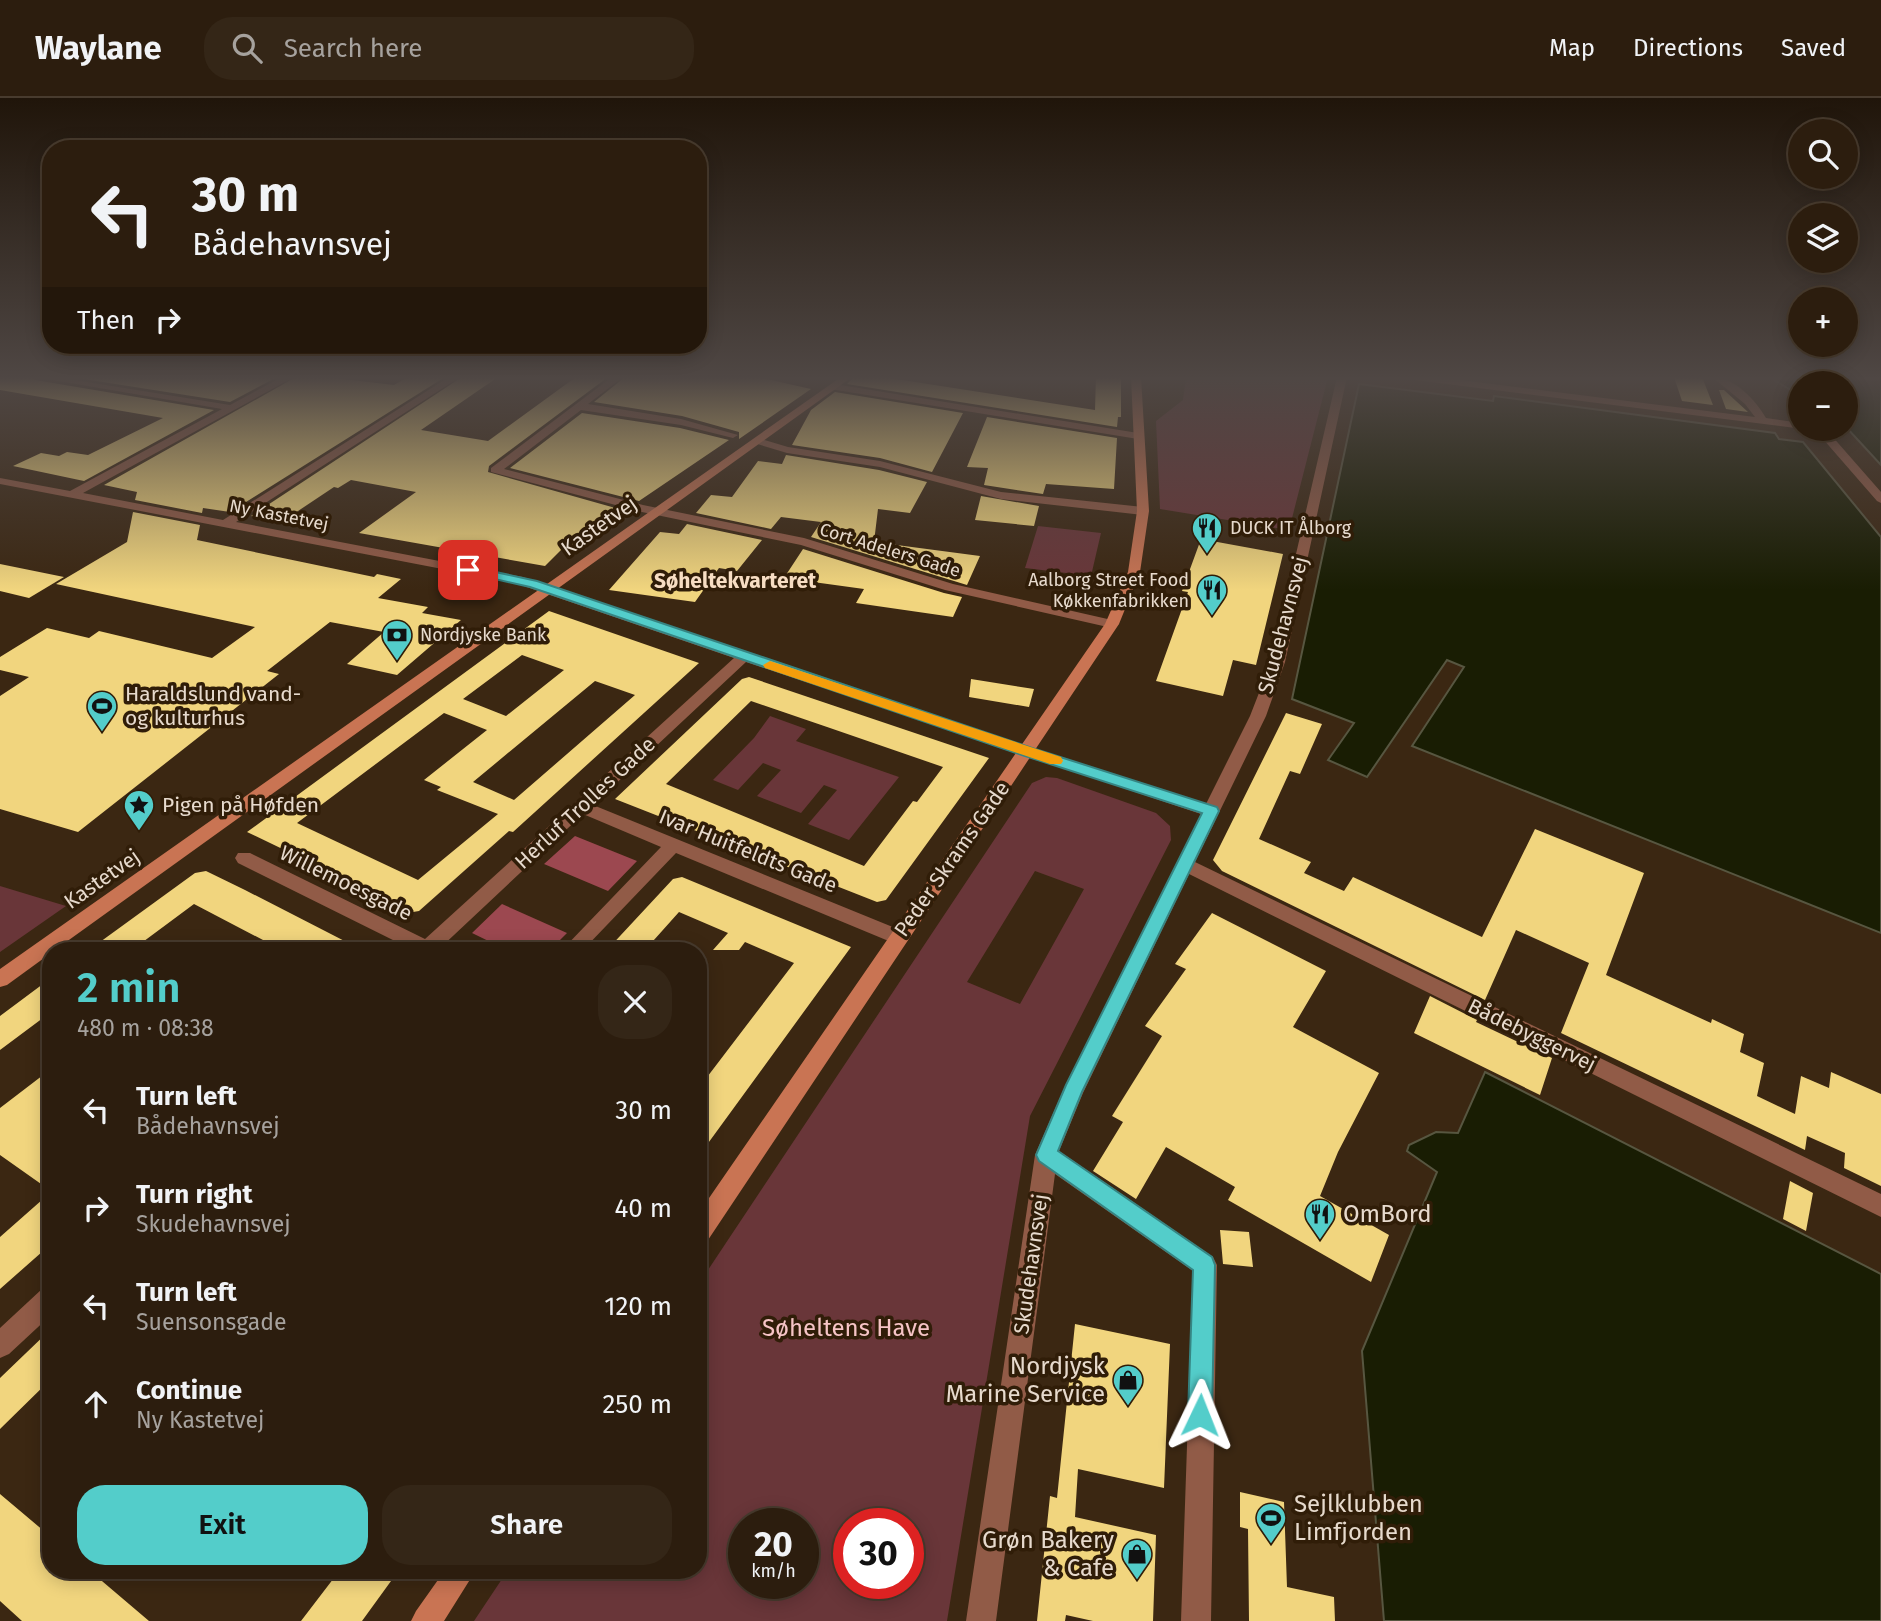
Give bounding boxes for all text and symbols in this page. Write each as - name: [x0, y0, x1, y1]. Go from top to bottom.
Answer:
- search box: [204, 17, 694, 80]
- text: Waylane: [35, 28, 162, 68]
- icon: search: [228, 29, 266, 67]
- text: Search here: [284, 33, 423, 64]
- text: Map: [1549, 34, 1595, 62]
- text: Directions: [1633, 34, 1743, 62]
- text: Saved: [1781, 34, 1846, 62]
- map controls: [1788, 119, 1858, 441]
- button: search: [1788, 119, 1858, 189]
- text: 30 m: [192, 165, 299, 224]
- icon: left: [77, 168, 168, 259]
- button: layers: [1788, 203, 1858, 273]
- text: Bådehavnsvej: [192, 225, 392, 263]
- button: +: [1788, 287, 1858, 357]
- icon: right: [149, 301, 187, 339]
- text: Then: [77, 305, 135, 336]
- button: −: [1788, 371, 1858, 441]
- street label: Kastetvej: [556, 490, 642, 562]
- street label: Ny Kastetvej: [228, 495, 330, 535]
- restaurant icon: DUCK IT Ålborg: [1190, 511, 1224, 555]
- place label: DUCK IT Ålborg: [1230, 516, 1352, 539]
- street label: Cort Adelers Gade: [817, 518, 963, 582]
- pin: [438, 540, 498, 600]
- icon: arrive: [449, 551, 487, 589]
- street label: Skudehavnsvej: [1252, 553, 1314, 697]
- district label: Søheltekvarteret: [654, 568, 817, 594]
- place label: Aalborg Street Food Køkkenfabrikken: [1028, 569, 1189, 612]
- restaurant icon: Aalborg Street Food Køkkenfabrikken: [1195, 573, 1229, 617]
- bank icon: Nordjyske Bank: [380, 618, 414, 662]
- place label: Nordjyske Bank: [420, 624, 547, 646]
- place label: Haraldslund vand- og kulturhus: [125, 681, 301, 731]
- sports icon: Haraldslund vand- og kulturhus: [85, 689, 119, 733]
- street label: Herluf Trolles Gade: [509, 731, 661, 875]
- street label: Peder Skrams Gade: [889, 776, 1015, 942]
- place icon: Pigen på Høfden: [122, 788, 156, 832]
- place label: Pigen på Høfden: [162, 792, 319, 818]
- street label: Ivar Huitfeldts Gade: [655, 803, 841, 899]
- street label: Willemoesgade: [275, 840, 417, 926]
- street label: Kastetvej: [59, 843, 145, 915]
- text: 2 min: [77, 963, 181, 1013]
- button: close: [598, 965, 672, 1039]
- street label: Bådebyggervej: [1464, 993, 1600, 1077]
- text: 480 m · 08:38: [77, 1014, 214, 1042]
- text: Turn left: [136, 1081, 237, 1112]
- icon: left: [77, 1091, 115, 1129]
- text: 30 m: [615, 1095, 672, 1126]
- text: Bådehavnsvej: [136, 1112, 280, 1140]
- text: Turn right: [136, 1179, 253, 1210]
- icon: right: [77, 1189, 115, 1227]
- street label: Skudehavnsvej: [1008, 1192, 1054, 1336]
- text: 40 m: [614, 1193, 672, 1224]
- restaurant icon: OmBord: [1303, 1197, 1337, 1241]
- place label: OmBord: [1343, 1200, 1432, 1228]
- text: Skudehavnsvej: [136, 1210, 291, 1238]
- text: Turn left: [136, 1277, 237, 1308]
- icon: left: [77, 1287, 115, 1325]
- text: 120 m: [604, 1291, 672, 1322]
- text: Suensonsgade: [136, 1308, 287, 1336]
- park label: Søheltens Have: [762, 1314, 930, 1342]
- place label: Nordjysk Marine Service: [946, 1352, 1106, 1408]
- shop icon: Nordjysk Marine Service: [1111, 1363, 1145, 1407]
- text: Continue: [136, 1375, 242, 1406]
- position arrow: [1163, 1378, 1237, 1452]
- icon: ahead: [77, 1385, 115, 1423]
- text: 250 m: [602, 1389, 672, 1420]
- text: Ny Kastetvej: [136, 1406, 264, 1434]
- button: Exit: [77, 1485, 368, 1565]
- button: Share: [382, 1485, 672, 1565]
- place label: Sejlklubben Limfjorden: [1294, 1490, 1423, 1546]
- sports icon: Sejlklubben Limfjorden: [1254, 1501, 1288, 1545]
- speed limit sign: 30: [833, 1508, 924, 1599]
- text: 20: [754, 1523, 793, 1565]
- place label: Grøn Bakery & Cafe: [982, 1526, 1114, 1582]
- shop icon: Grøn Bakery & Cafe: [1120, 1537, 1154, 1581]
- text: km/h: [751, 1560, 796, 1582]

